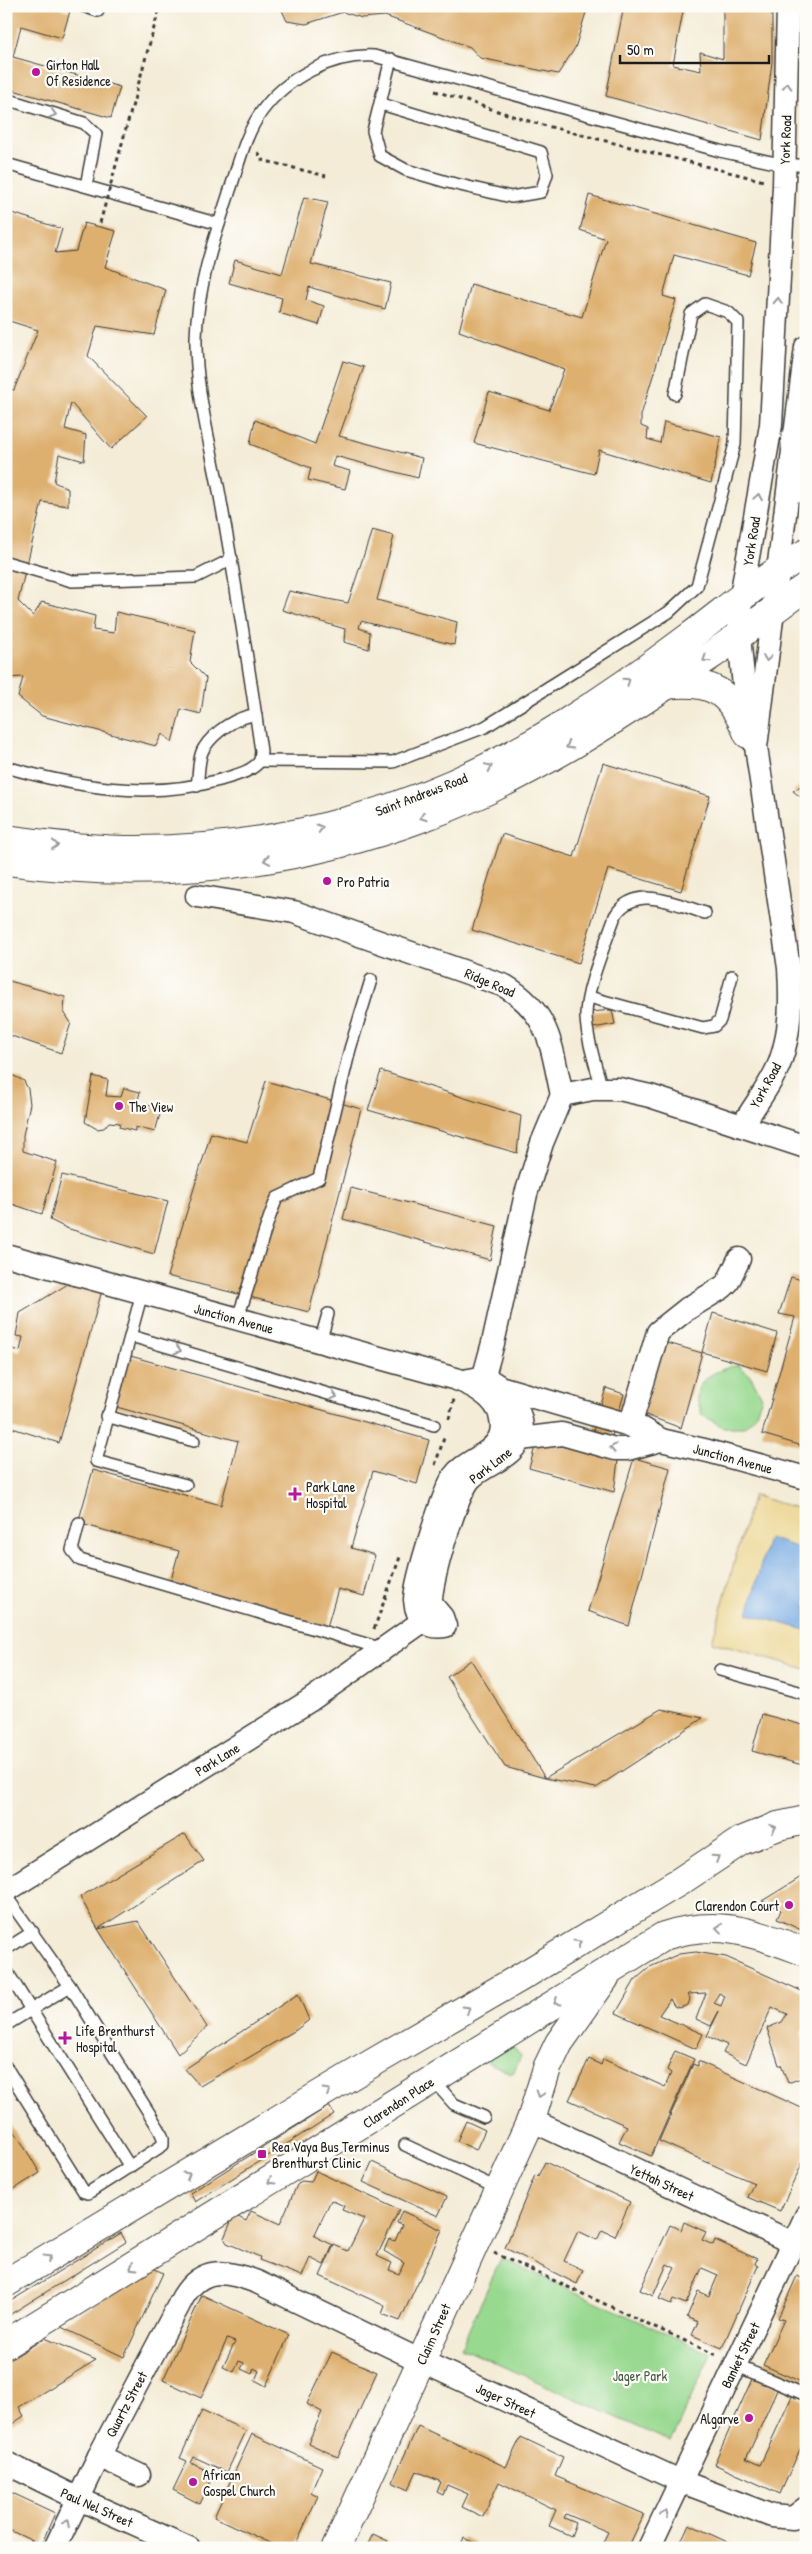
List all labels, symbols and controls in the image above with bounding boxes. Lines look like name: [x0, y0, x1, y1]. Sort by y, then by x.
scale bar: [620, 32, 768, 64]
text: 50 m: [627, 39, 654, 60]
place label: Girton Hall Of Residence: [46, 55, 111, 90]
marker: Girton Hall Of Residence: [30, 66, 42, 78]
one-way arrow: [782, 82, 793, 90]
one-way arrow: [48, 108, 56, 118]
street label: York Road: [775, 115, 795, 165]
one-way arrow: [773, 297, 784, 305]
one-way arrow: [752, 493, 762, 502]
street label: York Road: [738, 515, 764, 567]
one-way arrow: [702, 653, 712, 662]
one-way arrow: [762, 654, 773, 662]
one-way arrow: [621, 678, 630, 687]
one-way arrow: [565, 739, 574, 749]
one-way arrow: [484, 762, 493, 773]
street label: Saint Andrews Road: [372, 768, 470, 820]
one-way arrow: [419, 811, 428, 821]
one-way arrow: [316, 824, 324, 834]
one-way arrow: [51, 839, 59, 850]
one-way arrow: [262, 855, 271, 865]
place label: Pro Patria: [337, 872, 390, 891]
marker: Pro Patria: [321, 875, 333, 887]
street label: Ridge Road: [462, 963, 519, 1002]
street label: York Road: [745, 1058, 785, 1111]
place label: The View: [129, 1097, 174, 1116]
marker: The View: [113, 1100, 125, 1112]
street label: Junction Avenue: [192, 1298, 276, 1338]
one-way arrow: [173, 1344, 181, 1354]
one-way arrow: [329, 1390, 337, 1400]
street label: Junction Avenue: [691, 1438, 775, 1478]
street label: Park Lane: [465, 1442, 516, 1488]
one-way arrow: [609, 1443, 618, 1453]
place label: Park Lane Hospital: [306, 1477, 356, 1513]
marker: Park Lane Hospital: [288, 1487, 302, 1501]
street label: Park Lane: [191, 1738, 243, 1780]
one-way arrow: [768, 1824, 776, 1834]
one-way arrow: [710, 1855, 720, 1864]
place label: Clarendon Court: [695, 1896, 779, 1915]
marker: Clarendon Court: [783, 1899, 795, 1911]
one-way arrow: [715, 1923, 723, 1934]
one-way arrow: [572, 1940, 581, 1950]
one-way arrow: [553, 1995, 562, 2005]
one-way arrow: [462, 2006, 471, 2016]
place label: Life Brenthurst Hospital: [76, 2021, 155, 2057]
marker: Life Brenthurst Hospital: [58, 2031, 72, 2045]
street label: Clarendon Place: [359, 2072, 438, 2132]
one-way arrow: [321, 2087, 330, 2097]
one-way arrow: [535, 2089, 545, 2098]
place label: Rea Vaya Bus Terminus Brenthurst Clinic: [272, 2137, 389, 2172]
marker: Rea Vaya Bus Terminus Brenthurst Clinic: [256, 2148, 268, 2160]
street label: Yettah Street: [627, 2159, 697, 2205]
one-way arrow: [182, 2171, 191, 2181]
one-way arrow: [267, 2175, 276, 2185]
one-way arrow: [43, 2255, 52, 2265]
one-way arrow: [129, 2261, 138, 2270]
street label: Claim Street: [411, 2300, 455, 2368]
street label: Banket Street: [716, 2319, 764, 2391]
park label: Jager Park: [613, 2366, 667, 2386]
street label: Quartz Street: [101, 2367, 151, 2440]
street label: Jager Street: [473, 2378, 539, 2423]
place label: Algarve: [700, 2409, 739, 2429]
marker: Algarve: [743, 2412, 755, 2424]
place label: African Gospel Church: [203, 2465, 275, 2501]
marker: African Gospel Church: [187, 2476, 199, 2488]
street label: Paul Nel Street: [58, 2483, 136, 2531]
one-way arrow: [658, 2510, 669, 2519]
one-way arrow: [61, 2519, 71, 2528]

